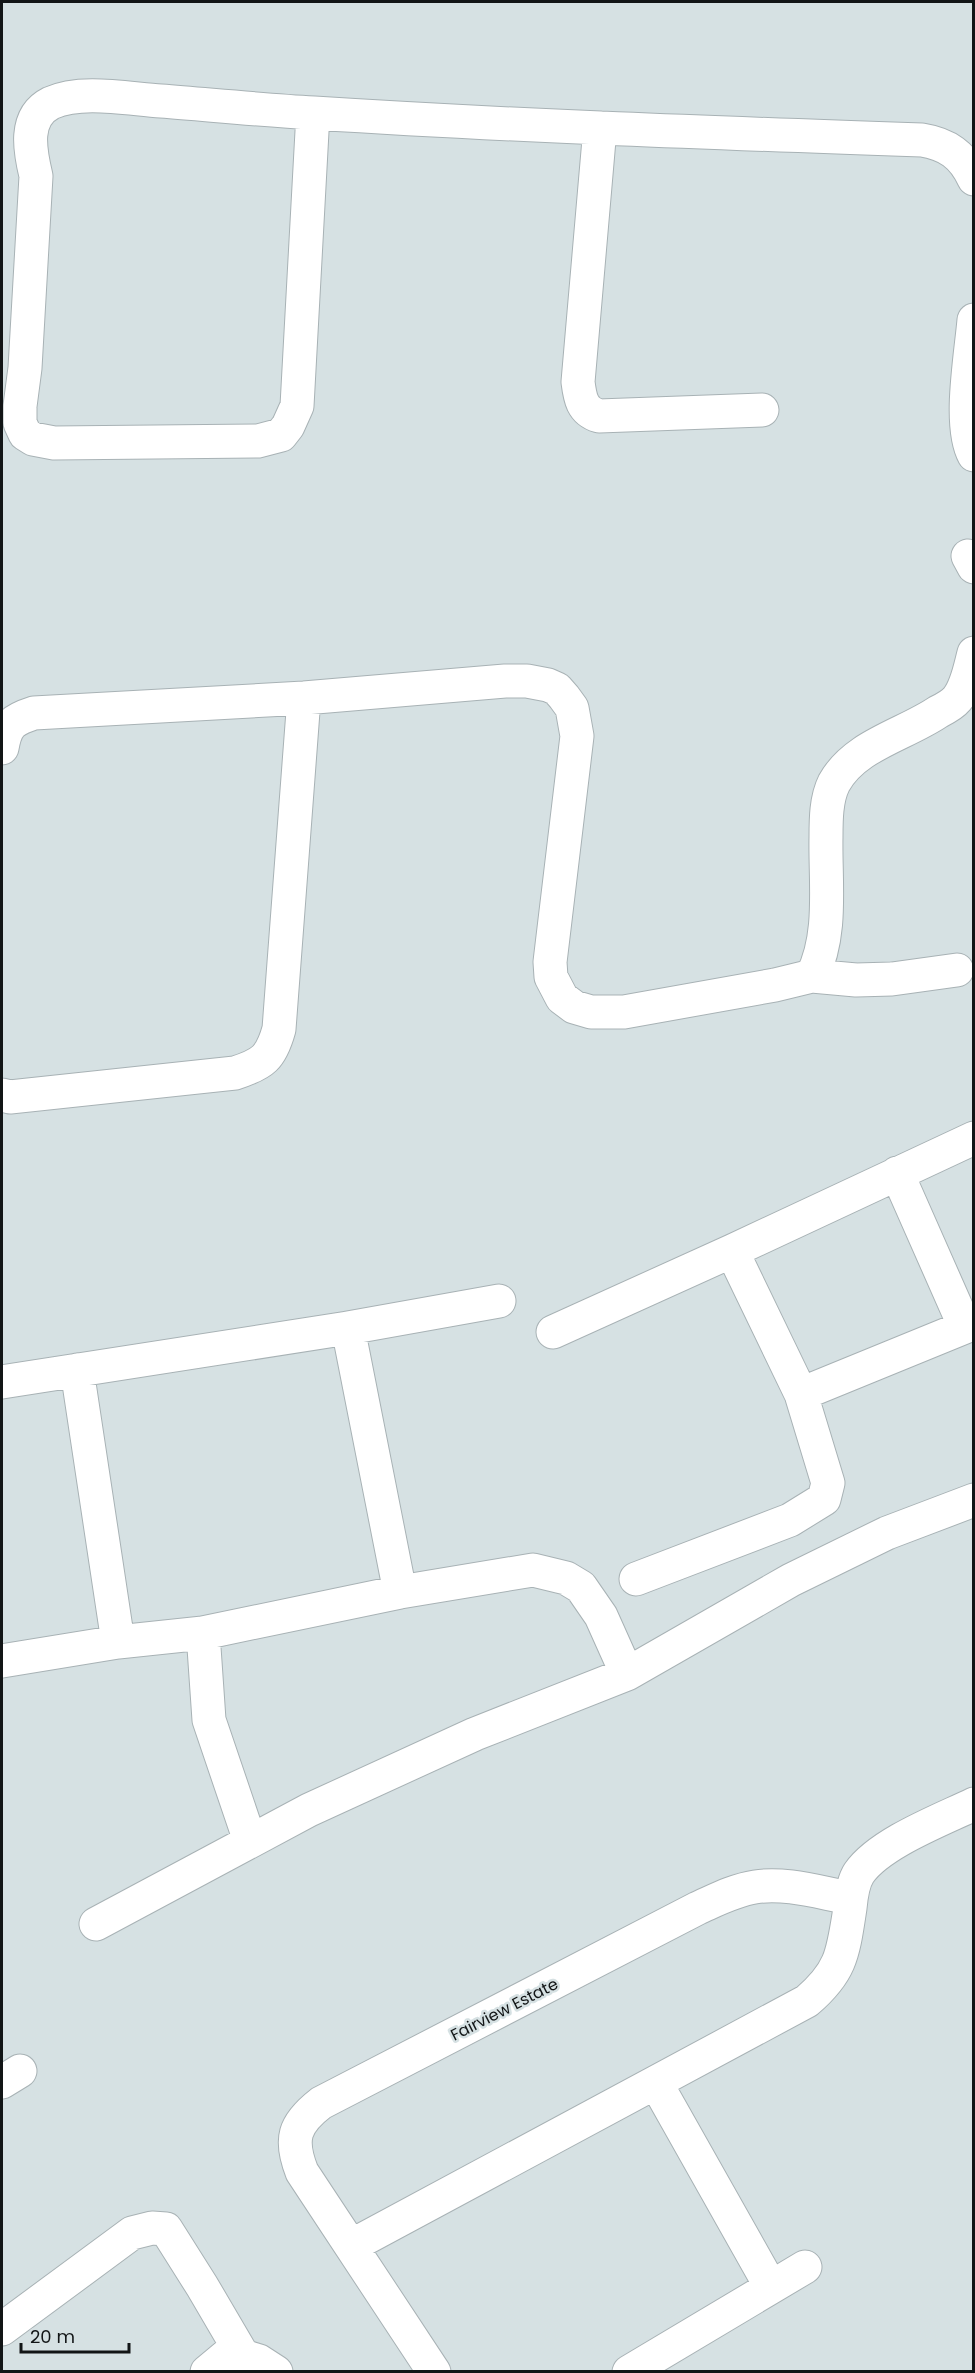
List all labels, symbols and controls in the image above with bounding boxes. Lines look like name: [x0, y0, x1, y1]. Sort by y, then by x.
street label: Fairview Estate: [446, 1972, 562, 2046]
scale bar: [21, 2316, 129, 2354]
text: 20 m: [30, 2324, 75, 2349]

